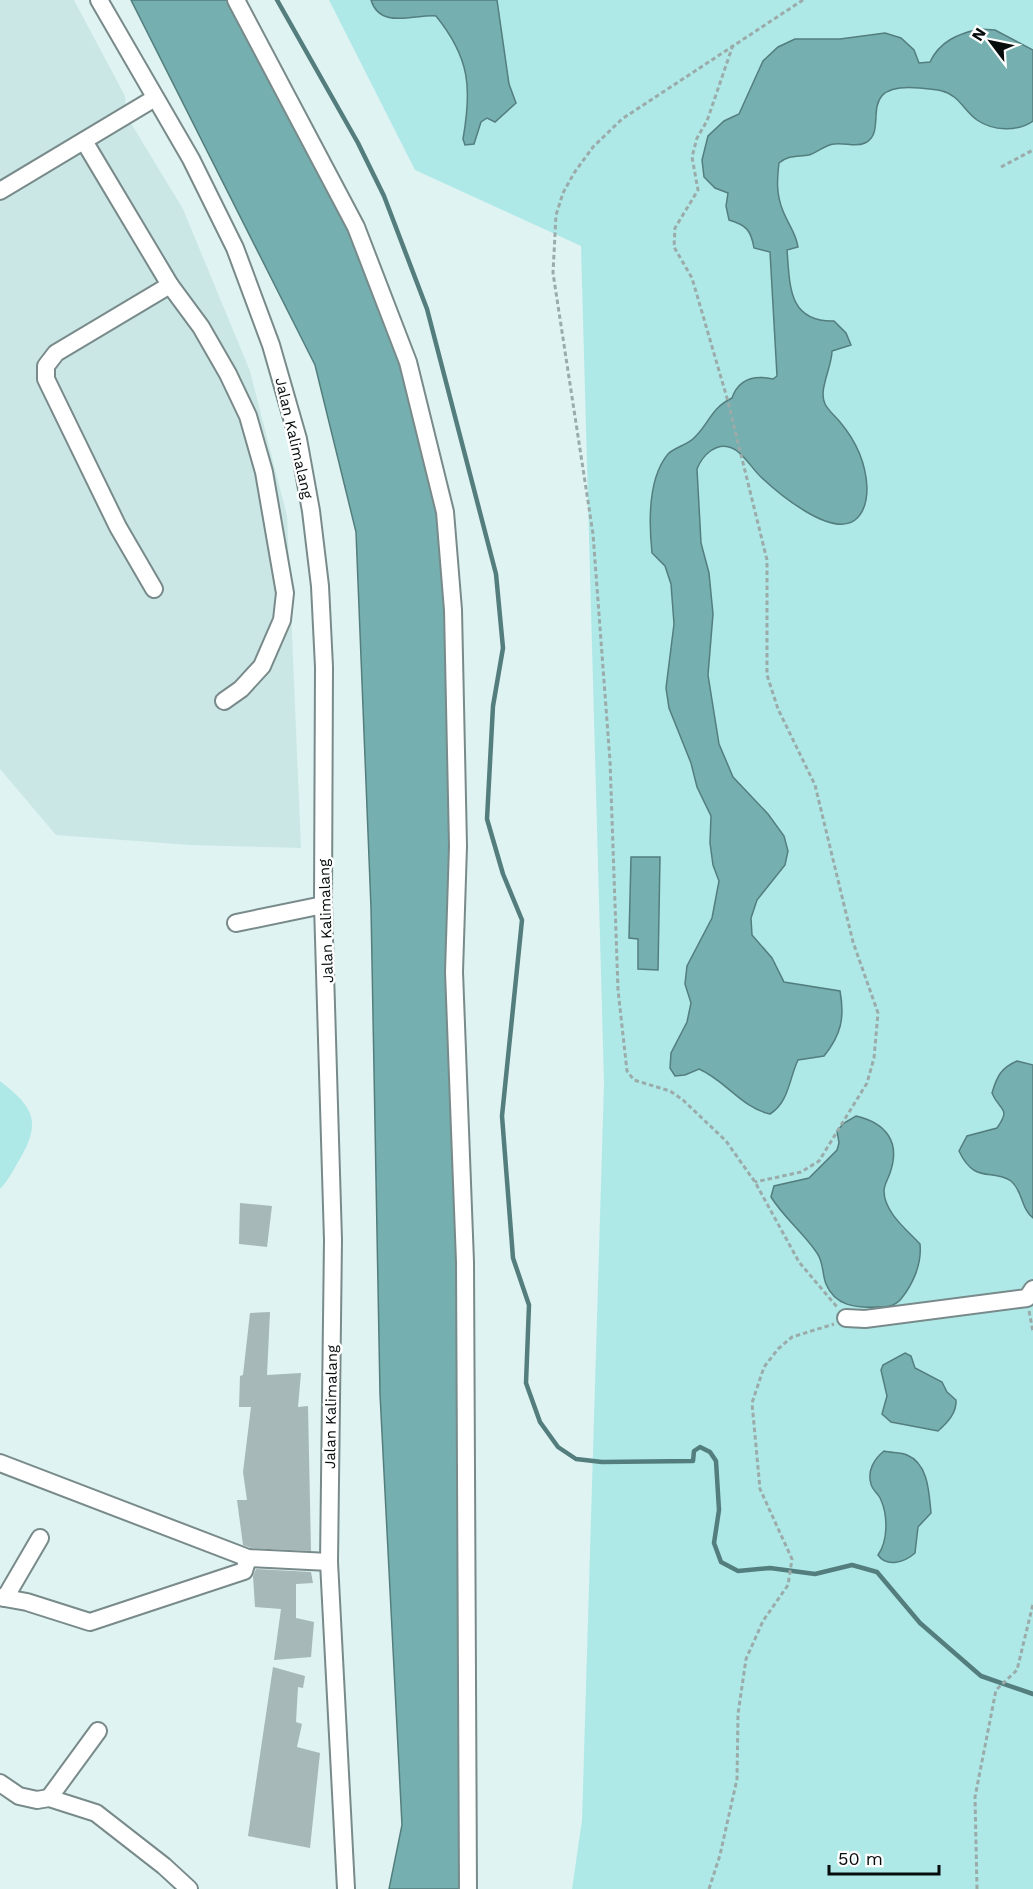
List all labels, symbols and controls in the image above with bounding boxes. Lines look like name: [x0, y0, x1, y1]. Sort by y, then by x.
north arrow: [961, 12, 1021, 72]
text: N: [968, 24, 990, 44]
street label: Jalan Kalimalang: [271, 376, 317, 500]
street label: Jalan Kalimalang: [315, 859, 337, 983]
street label: Jalan Kalimalang: [321, 1345, 341, 1469]
scale bar: [829, 1838, 938, 1876]
text: 50 m: [838, 1848, 883, 1869]

